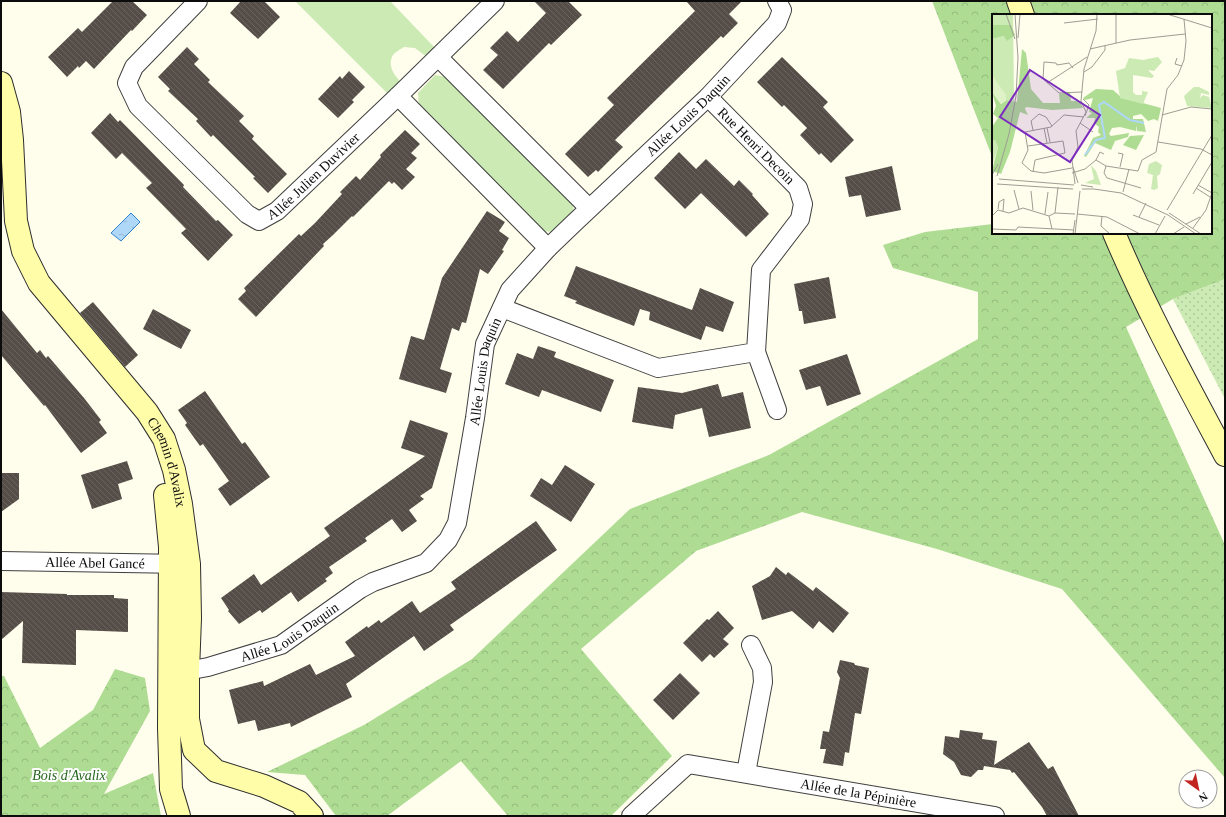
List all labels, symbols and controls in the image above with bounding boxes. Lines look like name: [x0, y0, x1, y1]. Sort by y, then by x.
inset map: [992, 14, 1212, 234]
street label: Allée Louis Daquin: [643, 71, 733, 159]
street label: Rue Henri Decoin: [715, 105, 797, 187]
street label: Allée Julien Duvivier: [265, 129, 362, 222]
street label: Allée Louis Daquin: [466, 315, 504, 427]
street label: Chemin d'Avalix: [145, 414, 189, 508]
street label: Allée Abel Gancé: [45, 554, 145, 571]
street label: Allée Louis Daquin: [239, 599, 341, 664]
park label: Bois d'Avalix: [32, 768, 106, 783]
north arrow: [1178, 769, 1218, 809]
street label: Allée de la Pépinière: [799, 776, 917, 810]
text: N: [1197, 790, 1210, 805]

